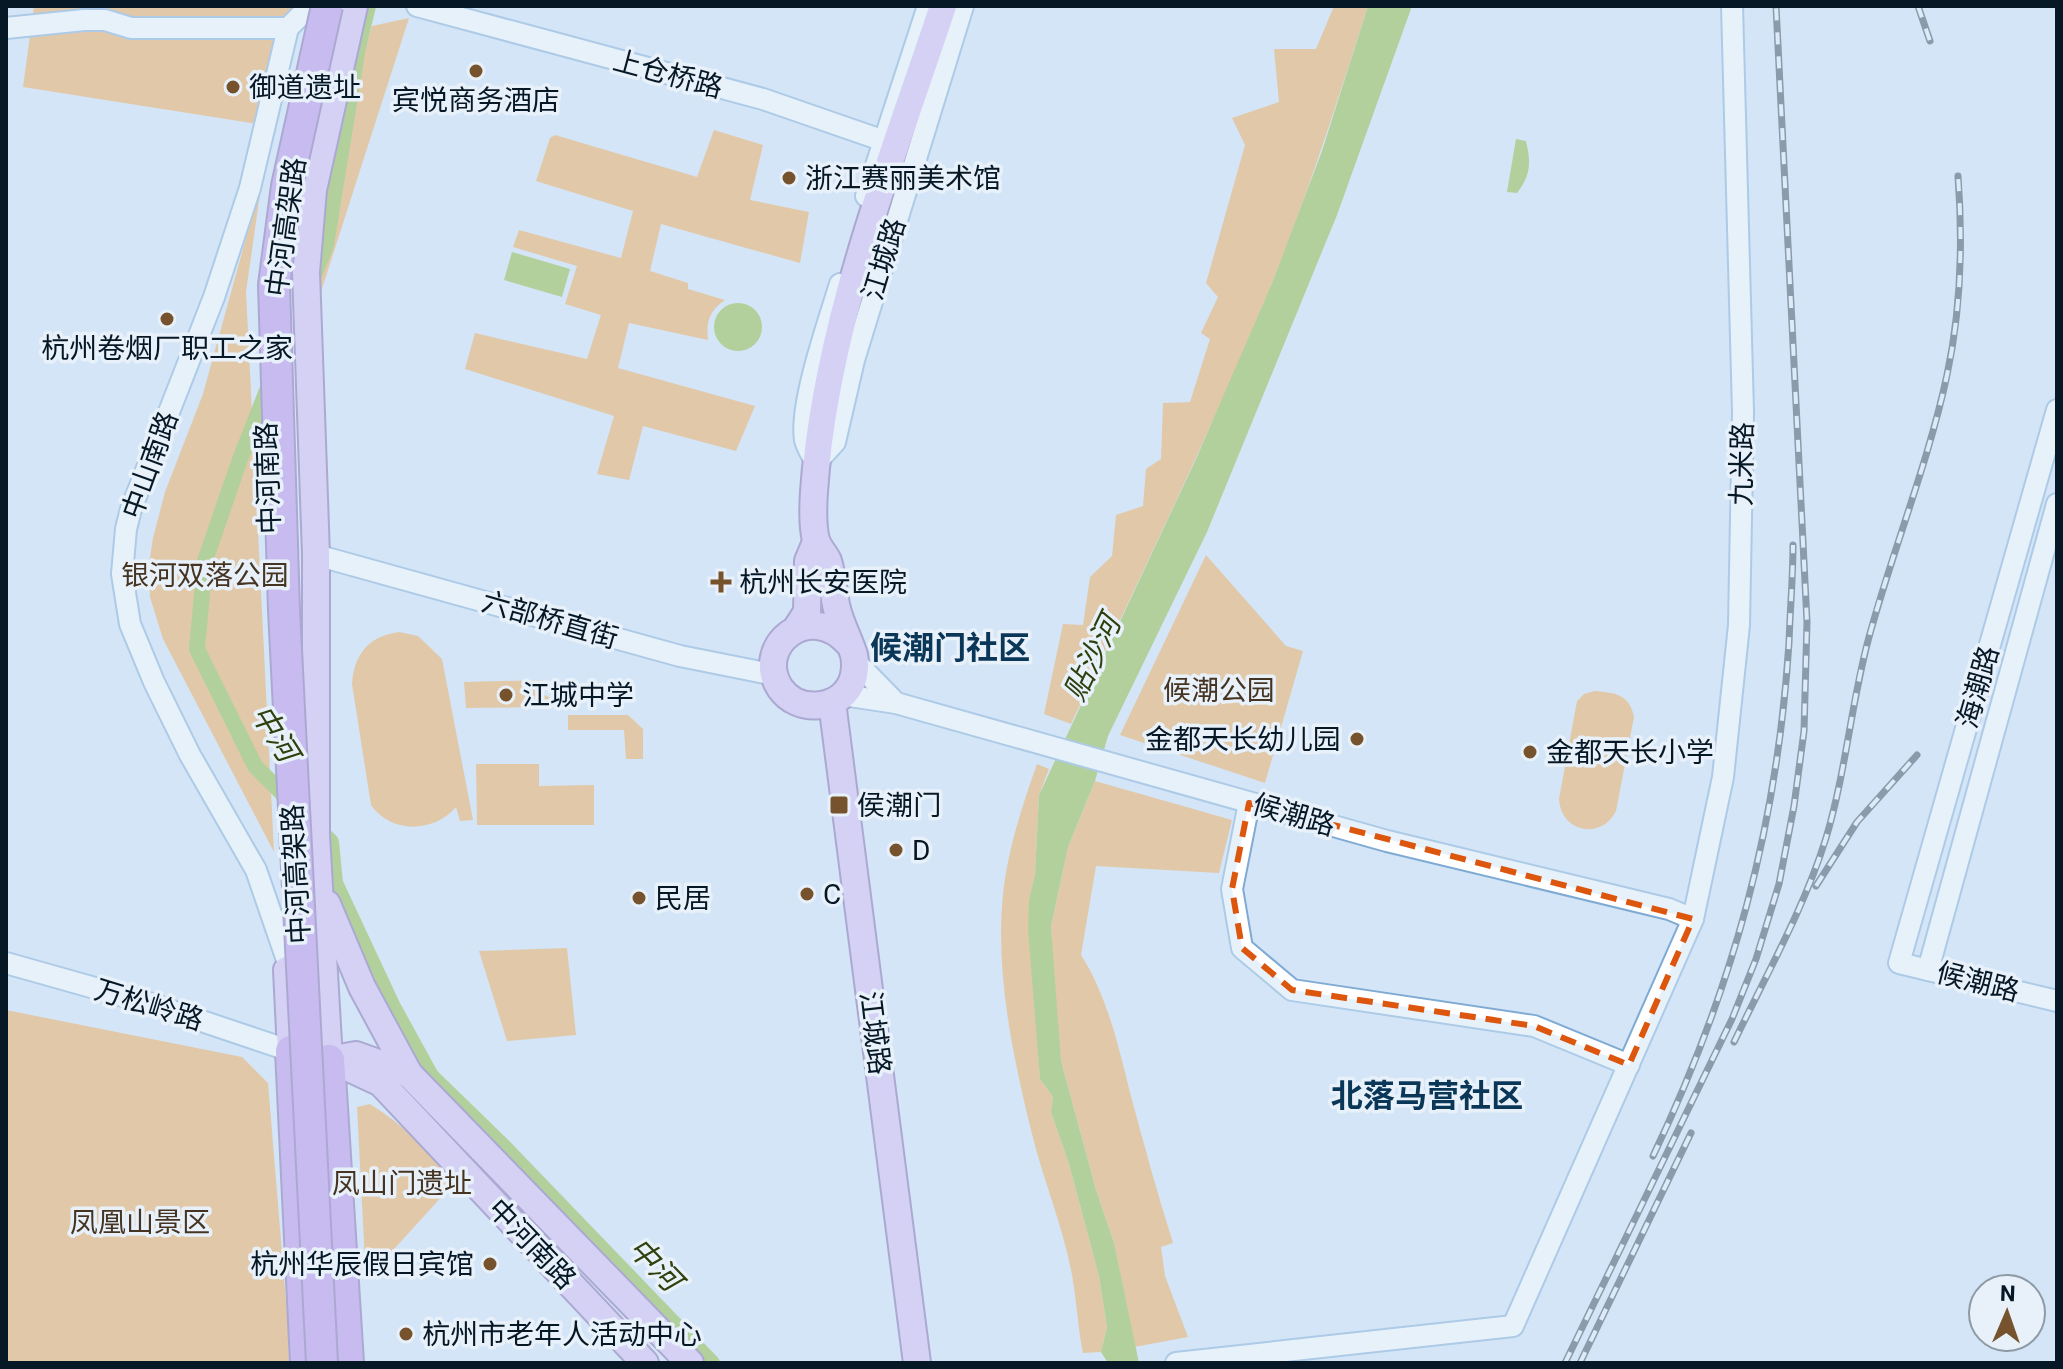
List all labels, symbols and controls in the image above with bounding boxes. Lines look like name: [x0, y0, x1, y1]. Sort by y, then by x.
street label: 上仓桥路: [610, 44, 726, 104]
marker: 宾悦商务酒店: [467, 62, 485, 80]
place label: 御道遗址: [249, 71, 361, 104]
marker: 御道遗址: [224, 78, 242, 96]
place label: 宾悦商务酒店: [392, 84, 560, 117]
street label: 中河高架路: [260, 155, 312, 299]
place label: 浙江赛丽美术馆: [805, 162, 1001, 195]
marker: 浙江赛丽美术馆: [780, 169, 798, 187]
street label: 江城路: [856, 214, 912, 304]
marker: 杭州卷烟厂职工之家: [158, 310, 176, 328]
place label: 杭州卷烟厂职工之家: [41, 332, 293, 365]
street label: 中山南路: [115, 407, 185, 523]
street label: 中河南路: [250, 421, 286, 535]
street label: 九米路: [1725, 422, 1759, 506]
park label: 银河双落公园: [121, 559, 289, 592]
place label: 杭州长安医院: [739, 566, 907, 599]
marker: 杭州长安医院: [710, 571, 732, 593]
street label: 六部桥直街: [478, 585, 622, 655]
water label: 贴沙河: [1057, 605, 1130, 706]
district label: 候潮门社区: [870, 629, 1030, 667]
street label: 海潮路: [1951, 642, 2005, 732]
park label: 候潮公园: [1163, 674, 1275, 707]
place label: 江城中学: [522, 679, 634, 712]
marker: 江城中学: [497, 686, 515, 704]
water label: 中河: [244, 698, 308, 772]
place label: 金都天长幼儿园: [1145, 723, 1341, 756]
marker: 金都天长幼儿园: [1348, 730, 1366, 748]
place label: 金都天长小学: [1546, 736, 1714, 769]
marker: 金都天长小学: [1521, 743, 1539, 761]
street label: 候潮路: [1249, 788, 1339, 842]
place label: 侯潮门: [857, 789, 941, 822]
marker: 侯潮门: [828, 794, 850, 816]
street label: 中河高架路: [276, 803, 316, 945]
place label: D: [912, 834, 930, 867]
marker: D: [887, 841, 905, 859]
place label: C: [823, 878, 841, 911]
place label: 民居: [655, 882, 711, 915]
marker: C: [798, 885, 816, 903]
marker: 民居: [630, 889, 648, 907]
street label: 候潮路: [1933, 956, 2023, 1008]
street label: 万松岭路: [91, 973, 207, 1037]
street label: 江城路: [854, 989, 896, 1077]
district label: 北落马营社区: [1331, 1077, 1523, 1115]
park label: 凤山门遗址: [332, 1167, 472, 1200]
street label: 中河南路: [481, 1192, 583, 1296]
park label: 凤凰山景区: [70, 1206, 210, 1239]
water label: 中河: [622, 1230, 692, 1301]
place label: 杭州华辰假日宾馆: [250, 1248, 474, 1281]
marker: 杭州华辰假日宾馆: [481, 1255, 499, 1273]
north arrow: [1967, 1273, 2047, 1353]
text: N: [1999, 1281, 2016, 1306]
place label: 杭州市老年人活动中心: [422, 1318, 702, 1351]
marker: 杭州市老年人活动中心: [397, 1325, 415, 1343]

